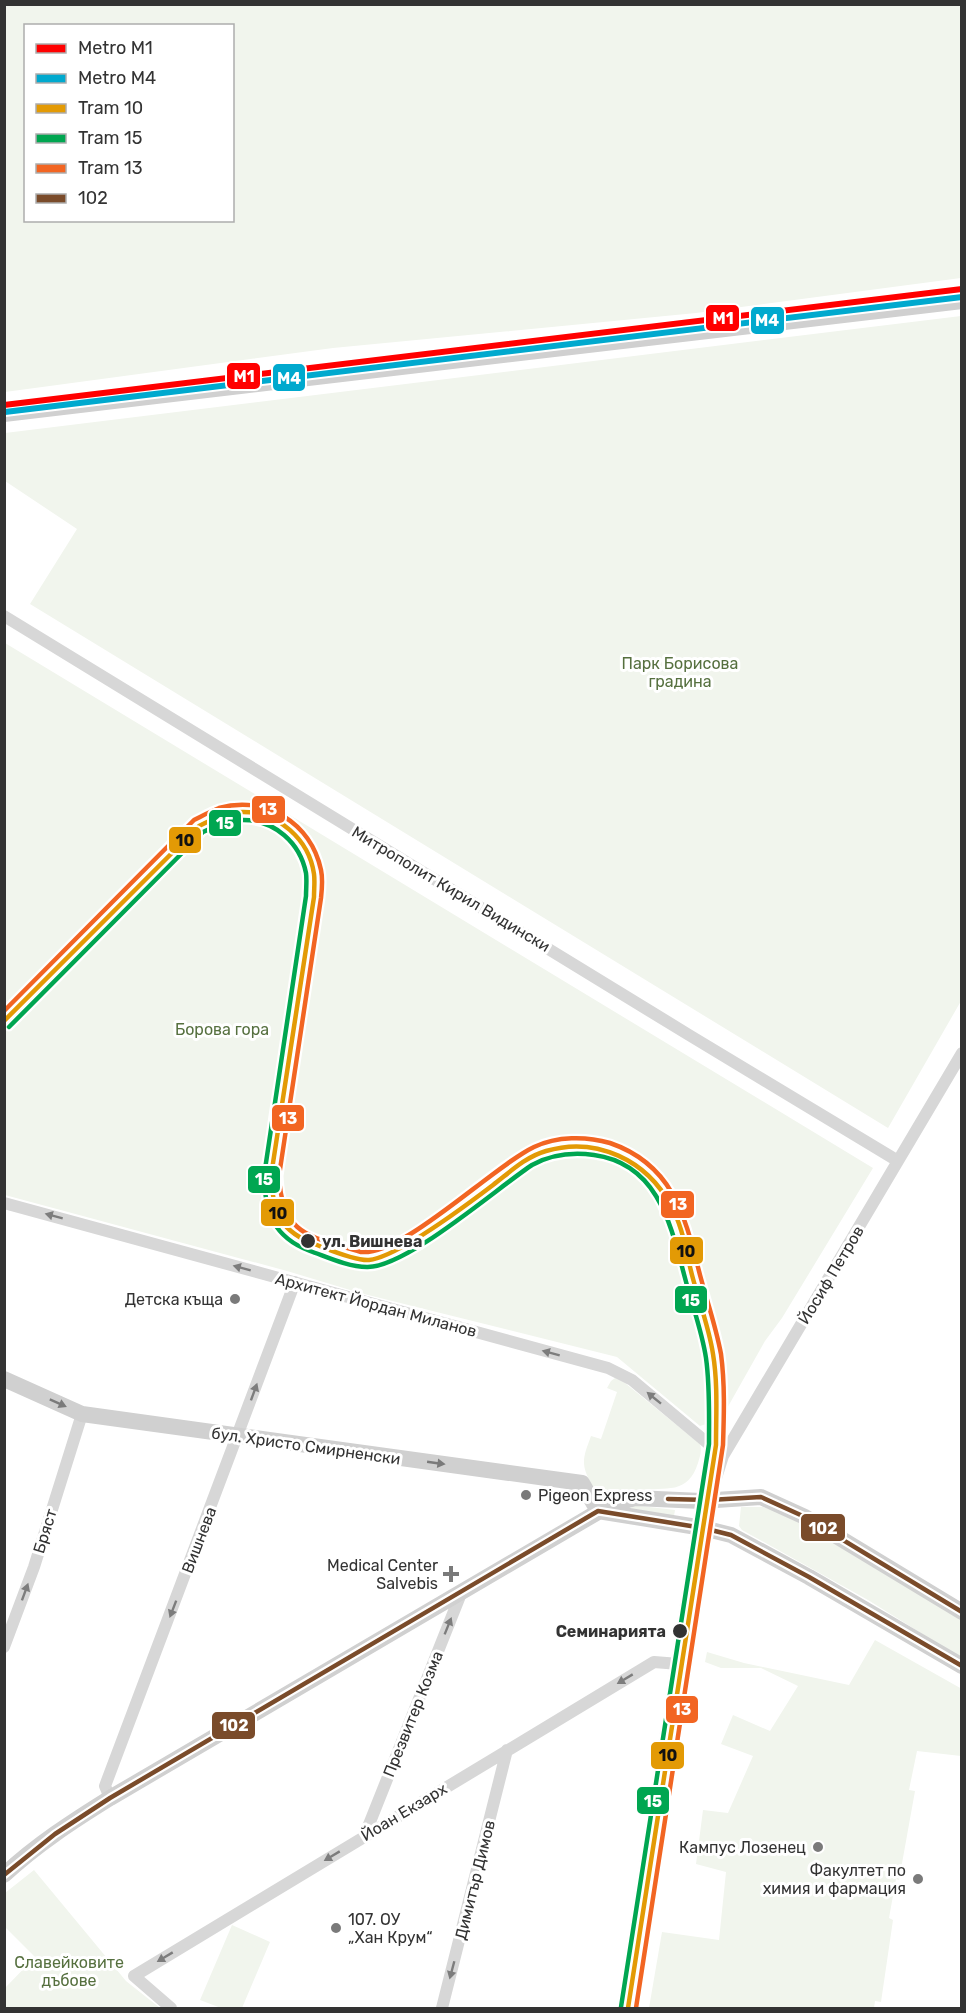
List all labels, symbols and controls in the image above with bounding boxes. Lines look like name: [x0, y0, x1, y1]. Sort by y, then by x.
legend: [24, 24, 234, 222]
text: Metro M1: [78, 37, 153, 59]
text: Metro M4: [78, 67, 156, 89]
text: Tram 10: [78, 97, 143, 119]
text: Tram 15: [78, 127, 142, 149]
text: Tram 13: [78, 157, 143, 179]
text: 102: [78, 187, 108, 209]
line badge: M1: [705, 304, 740, 332]
line badge: M4: [750, 306, 785, 335]
text: M1: [712, 309, 734, 328]
text: M4: [755, 311, 779, 330]
line badge: M1: [226, 362, 261, 390]
line badge: M4: [272, 363, 306, 392]
text: M1: [233, 367, 255, 386]
text: M4: [277, 369, 301, 388]
park label: Парк Борисова градина: [622, 654, 738, 691]
line badge: 13: [251, 795, 286, 824]
text: 13: [259, 800, 277, 819]
line badge: 15: [208, 809, 242, 837]
text: 15: [216, 814, 234, 833]
street label: Митрополит Кирил Видински: [348, 822, 554, 956]
line badge: 10: [168, 826, 202, 854]
text: 10: [176, 831, 195, 850]
park label: Борова гора: [175, 1020, 269, 1039]
line badge: 13: [271, 1104, 305, 1132]
text: 13: [279, 1109, 297, 1128]
line badge: 15: [247, 1165, 281, 1194]
text: 15: [255, 1170, 273, 1189]
line badge: 13: [660, 1190, 695, 1219]
text: 13: [669, 1195, 687, 1214]
line badge: 10: [260, 1198, 295, 1227]
text: 10: [269, 1204, 288, 1223]
one-way arrow: [45, 1211, 63, 1220]
street label: Йосиф Петров: [794, 1222, 868, 1328]
marker: ул. Вишнева: [299, 1232, 317, 1250]
place label: ул. Вишнева: [322, 1232, 422, 1251]
line badge: 10: [669, 1236, 704, 1265]
text: 10: [677, 1242, 696, 1261]
one-way arrow: [233, 1262, 251, 1272]
street label: Архитект Йордан Миланов: [273, 1269, 479, 1341]
line badge: 15: [674, 1285, 708, 1314]
place label: Детска къща: [125, 1290, 223, 1309]
text: 15: [682, 1291, 700, 1310]
marker: Детска къща: [228, 1292, 242, 1306]
one-way arrow: [542, 1347, 561, 1357]
one-way arrow: [250, 1383, 260, 1401]
one-way arrow: [646, 1392, 662, 1405]
one-way arrow: [49, 1398, 67, 1408]
street label: бул. Христо Смирненски: [210, 1423, 402, 1469]
one-way arrow: [427, 1459, 446, 1468]
place label: Pigeon Express: [538, 1486, 653, 1505]
marker: Pigeon Express: [519, 1488, 533, 1502]
street label: Вишнева: [178, 1504, 220, 1576]
street label: Бряст: [29, 1506, 61, 1556]
line badge: 102: [800, 1513, 846, 1542]
text: 102: [808, 1519, 838, 1538]
place label: Medical Center Salvebis: [327, 1556, 438, 1593]
marker: Medical Center Salvebis: [442, 1565, 460, 1583]
one-way arrow: [20, 1583, 30, 1601]
one-way arrow: [167, 1601, 177, 1619]
one-way arrow: [443, 1617, 453, 1635]
place label: Семинарията: [556, 1622, 666, 1641]
marker: Семинарията: [671, 1622, 689, 1640]
street label: Презвитер Козма: [379, 1648, 447, 1780]
one-way arrow: [617, 1674, 633, 1685]
line badge: 13: [665, 1695, 699, 1724]
text: 13: [673, 1700, 691, 1719]
line badge: 102: [211, 1711, 256, 1740]
text: 102: [219, 1716, 249, 1735]
line badge: 10: [650, 1741, 685, 1770]
text: 10: [659, 1746, 678, 1765]
street label: Йоан Екзарх: [358, 1779, 451, 1845]
line badge: 15: [636, 1786, 670, 1815]
text: 15: [644, 1792, 662, 1811]
street label: Димитър Димов: [451, 1818, 499, 1942]
place label: Кампус Лозенец: [679, 1838, 806, 1857]
marker: Кампус Лозенец: [811, 1840, 825, 1854]
one-way arrow: [323, 1851, 340, 1861]
place label: Факултет по химия и фармация: [763, 1861, 906, 1898]
marker: Факултет по химия и фармация: [911, 1872, 925, 1886]
place label: 107. ОУ „Хан Крум“: [348, 1910, 433, 1947]
marker: 107. ОУ „Хан Крум“: [329, 1921, 343, 1935]
one-way arrow: [157, 1951, 173, 1962]
park label: Славейковите дъбове: [14, 1953, 124, 1990]
one-way arrow: [446, 1961, 456, 1979]

